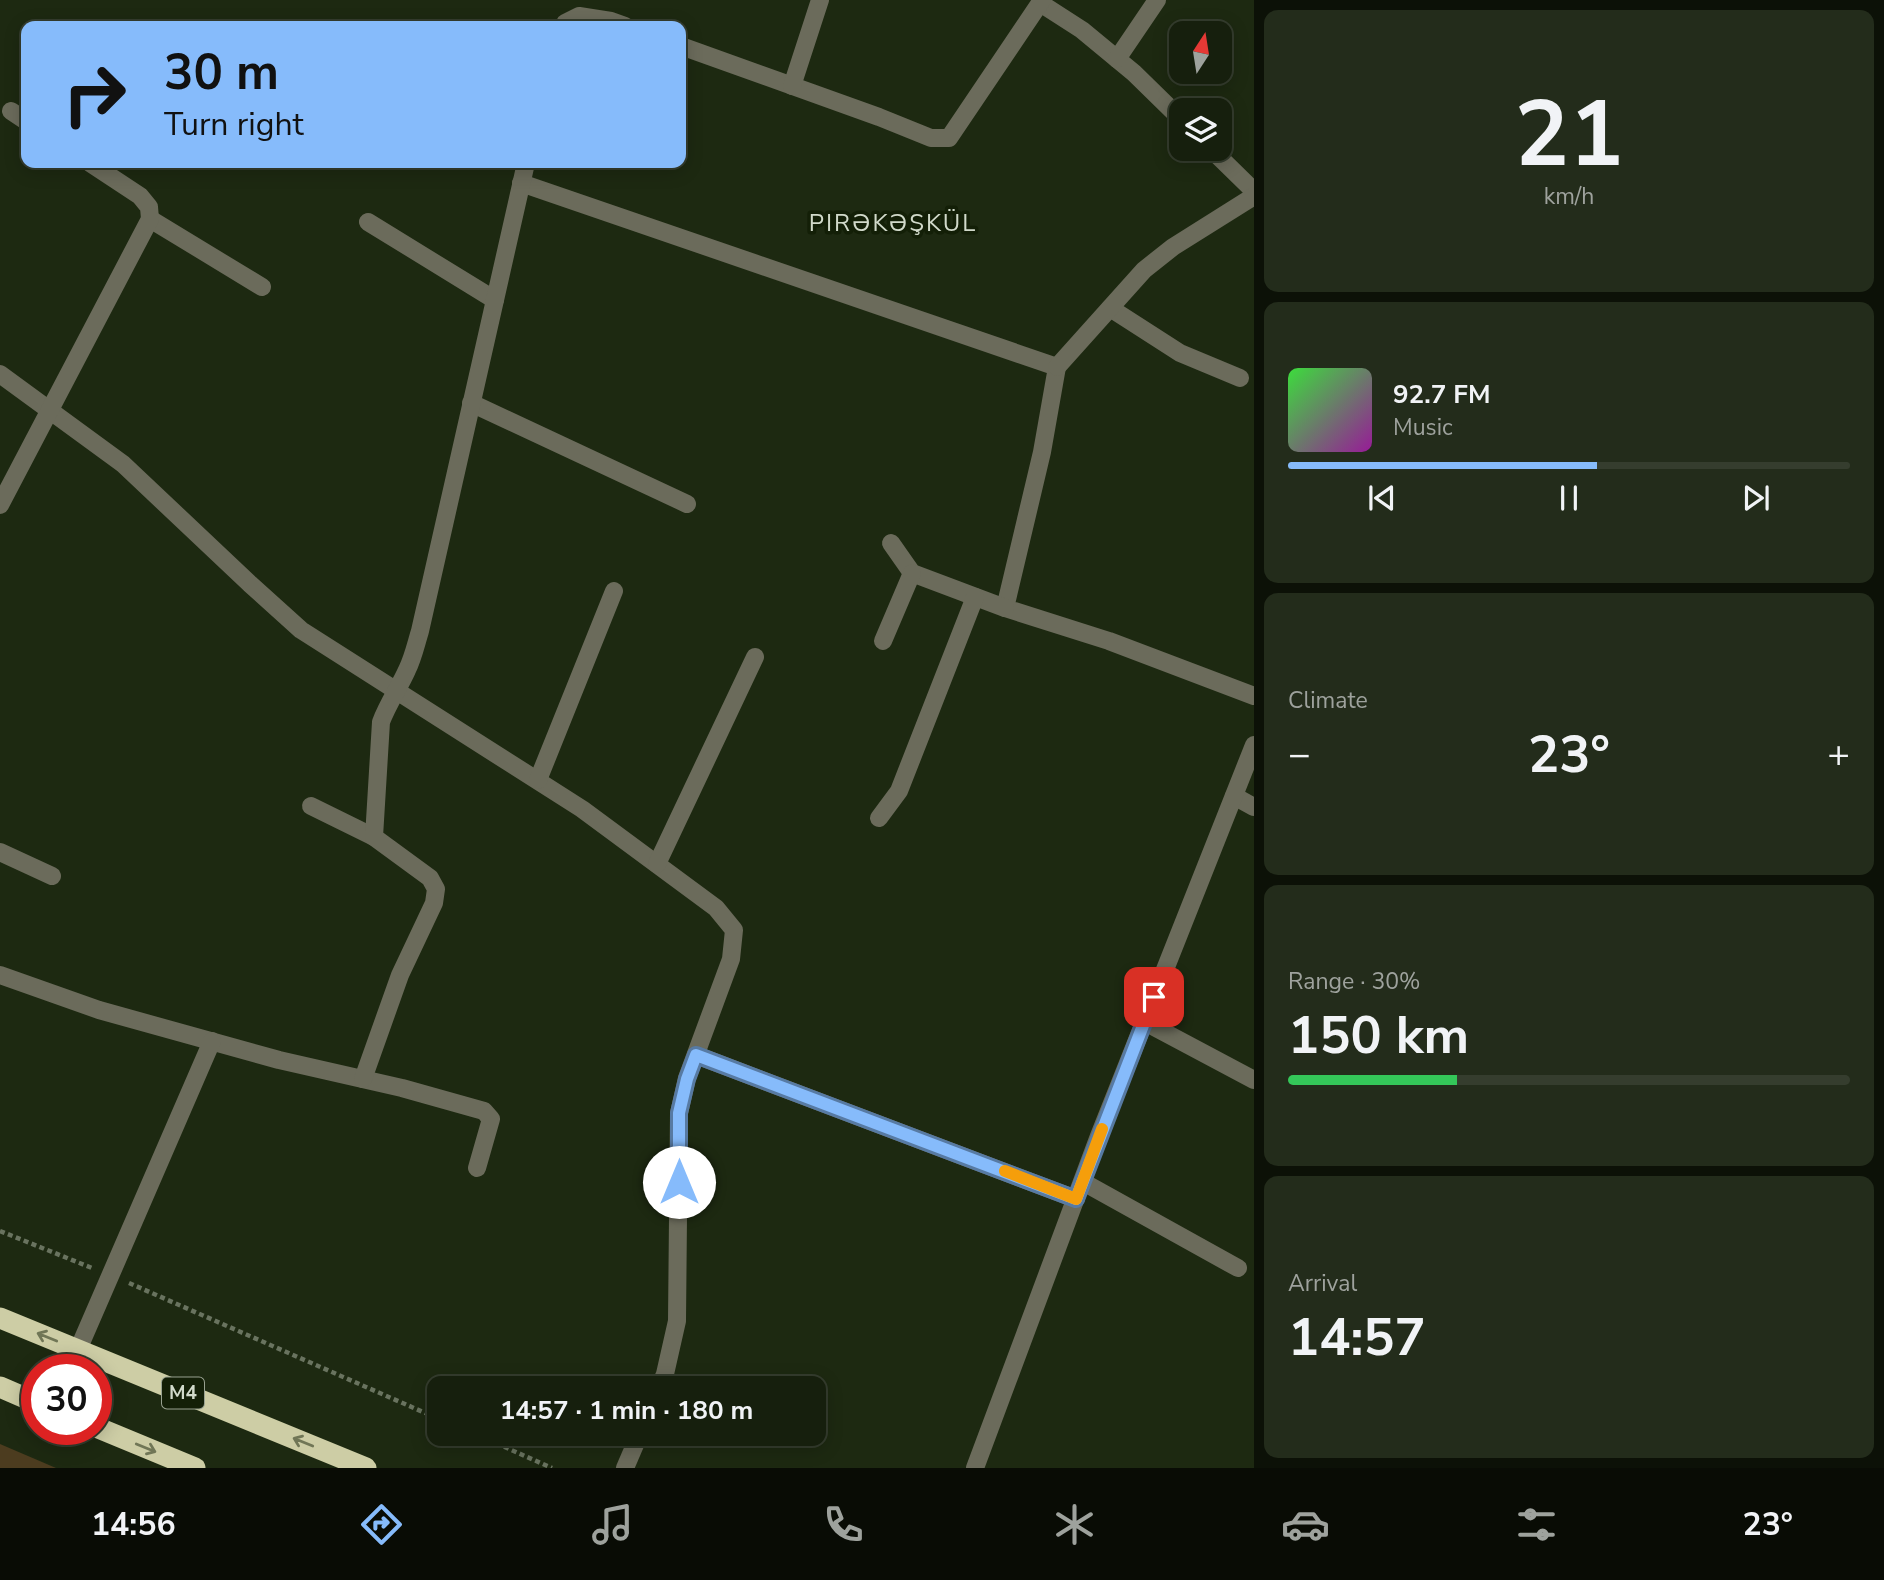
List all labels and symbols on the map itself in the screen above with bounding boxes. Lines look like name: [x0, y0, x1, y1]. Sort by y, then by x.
north arrow: [1169, 21, 1232, 84]
district label: PIRƏKƏŞKÜL: [809, 207, 977, 239]
pin: [1124, 967, 1184, 1027]
position arrow: [642, 1145, 716, 1219]
one-way arrow: [37, 1330, 58, 1343]
speed limit sign: 30: [21, 1354, 112, 1445]
road number: M4: [162, 1378, 204, 1408]
one-way arrow: [293, 1435, 314, 1448]
one-way arrow: [134, 1442, 156, 1455]

